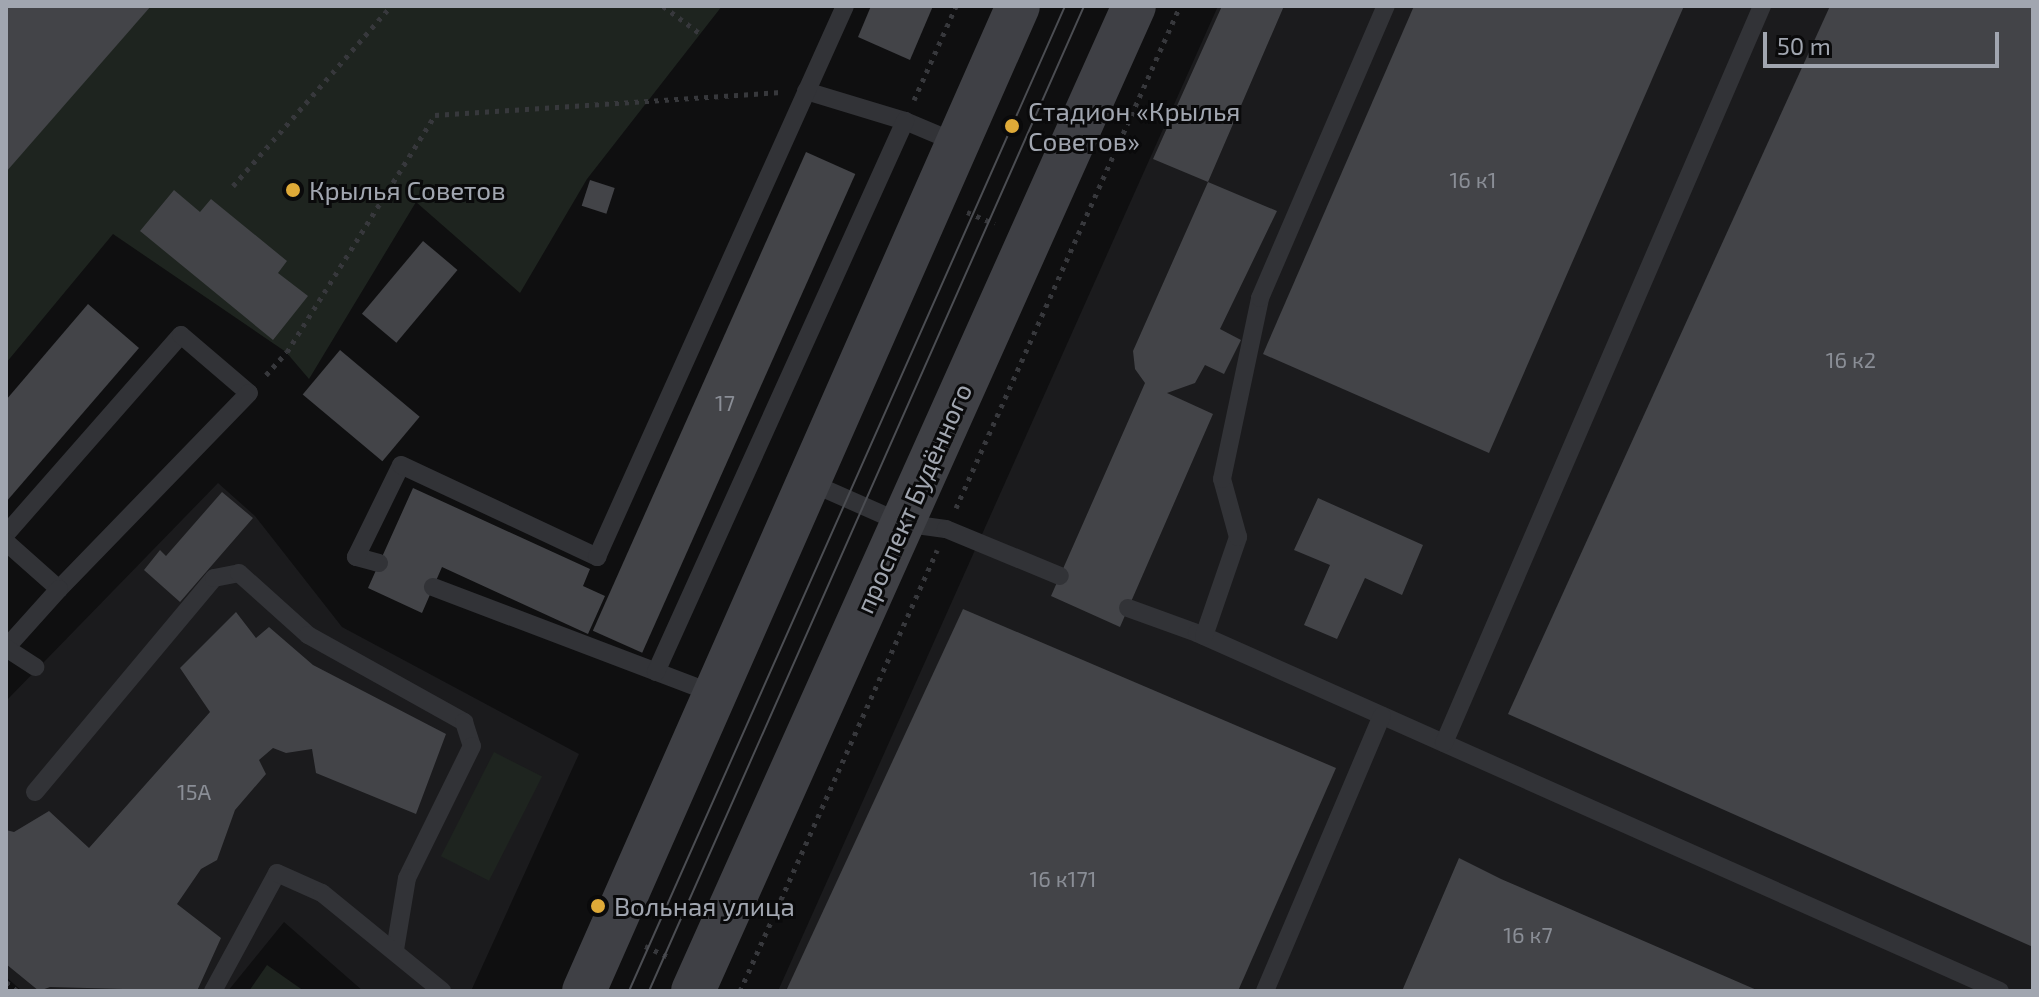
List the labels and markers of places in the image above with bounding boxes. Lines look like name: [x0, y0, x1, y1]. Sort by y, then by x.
place label: Стадион «Крылья Советов»: [1028, 95, 1240, 156]
marker: Стадион «Крылья Советов»: [1003, 117, 1021, 135]
place label: Крылья Советов: [309, 174, 506, 206]
marker: Крылья Советов: [284, 181, 302, 199]
place label: Вольная улица: [614, 890, 795, 922]
marker: Вольная улица: [589, 897, 607, 915]

